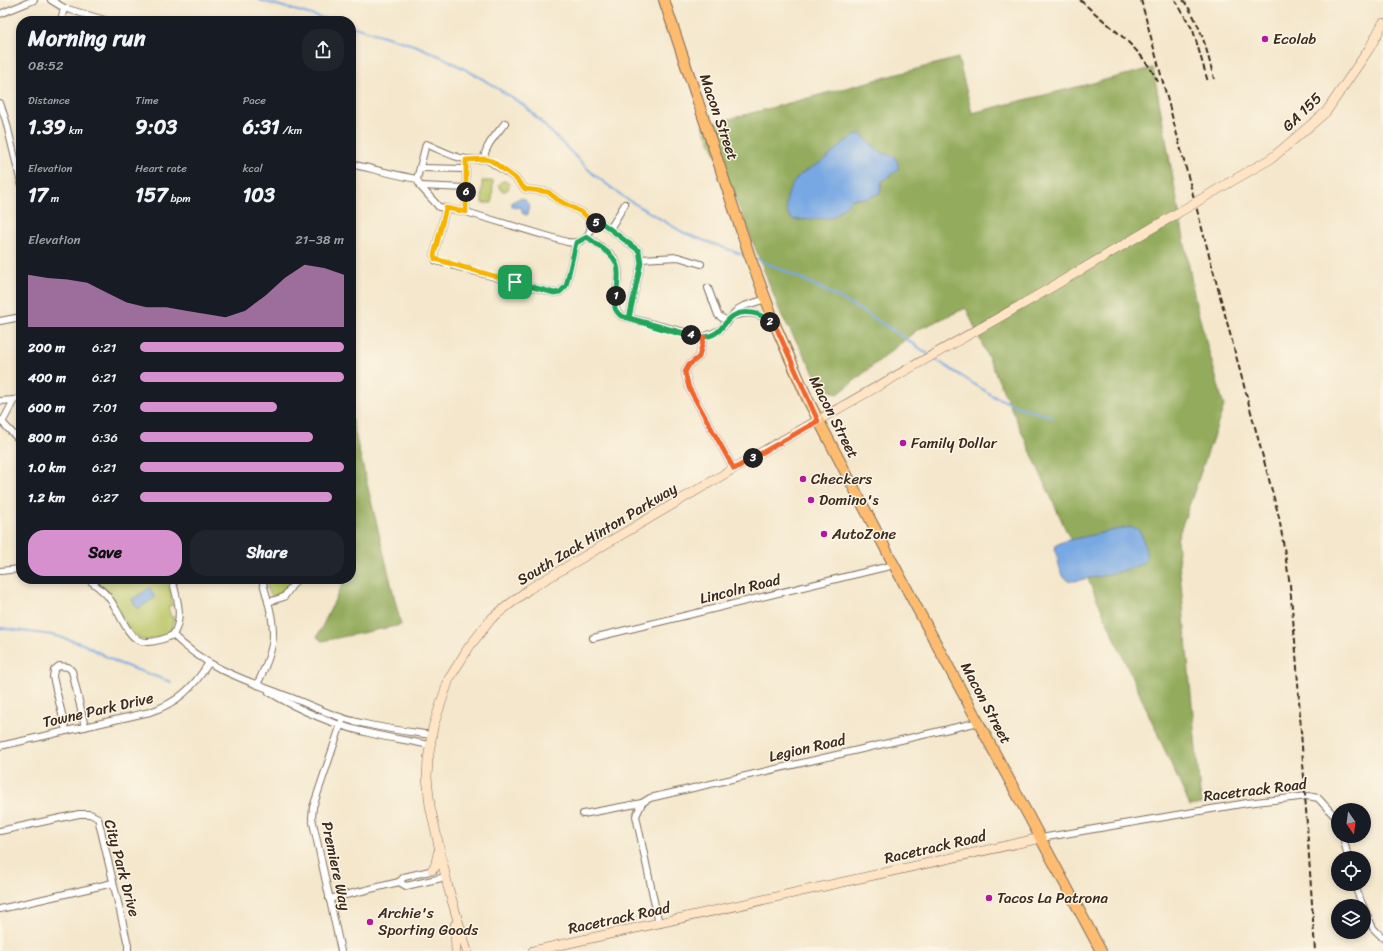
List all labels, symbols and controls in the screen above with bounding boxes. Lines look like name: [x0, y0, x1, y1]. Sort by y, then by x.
text: Morning run: [28, 19, 146, 58]
place label: Ecolab: [1273, 26, 1316, 52]
button: share: [302, 29, 344, 71]
marker: Ecolab: [1260, 34, 1270, 44]
text: 08:52: [28, 54, 63, 77]
street label: Macon Street: [692, 70, 746, 164]
street label: GA 155: [1276, 86, 1328, 138]
text: Distance: [28, 91, 70, 110]
text: Time: [135, 91, 159, 110]
text: Pace: [243, 91, 266, 110]
text: 1.39: [28, 110, 66, 145]
text: 9:03: [135, 110, 177, 145]
text: 6:31: [243, 110, 280, 145]
text: km: [66, 121, 83, 140]
text: /km: [280, 121, 302, 140]
text: Elevation: [28, 159, 73, 178]
text: Heart rate: [135, 159, 187, 178]
text: kcal: [243, 159, 263, 178]
text: 17: [28, 178, 48, 213]
text: 157: [135, 178, 168, 213]
text: 103: [243, 178, 275, 213]
pin: 6: [456, 182, 476, 202]
text: 6: [463, 182, 469, 201]
text: m: [48, 189, 59, 208]
text: bpm: [168, 189, 191, 208]
pin: 5: [586, 213, 606, 233]
text: 5: [593, 213, 599, 232]
text: Elevation: [28, 228, 81, 251]
text: 21–38 m: [295, 228, 344, 251]
pin: [498, 265, 532, 299]
icon: arrive: [504, 271, 526, 293]
pin: 1: [606, 286, 626, 306]
text: 1: [614, 286, 618, 305]
pin: 2: [760, 312, 780, 332]
text: 2: [767, 312, 773, 331]
pin: 4: [681, 325, 701, 345]
text: 4: [688, 325, 694, 344]
text: 200 m: [28, 336, 65, 359]
text: 6:21: [92, 336, 116, 359]
text: 400 m: [28, 366, 66, 389]
text: 6:21: [92, 366, 116, 389]
street label: Macon Street: [802, 371, 866, 463]
text: 600 m: [28, 396, 65, 419]
text: 7:01: [92, 396, 117, 419]
text: 800 m: [28, 426, 66, 449]
text: 6:36: [92, 426, 118, 449]
place label: Family Dollar: [911, 430, 998, 456]
marker: Family Dollar: [898, 438, 908, 448]
pin: 3: [743, 448, 763, 468]
text: 3: [750, 448, 756, 467]
text: 1.0 km: [28, 456, 66, 479]
text: 6:21: [92, 456, 116, 479]
place label: Checkers: [811, 466, 872, 492]
marker: Checkers: [798, 474, 808, 484]
street label: South Zack Hinton Parkway: [512, 476, 682, 592]
text: 1.2 km: [28, 486, 65, 509]
text: 6:27: [92, 486, 118, 509]
place label: Domino's: [819, 487, 879, 513]
marker: Domino's: [806, 495, 816, 505]
place label: AutoZone: [831, 521, 896, 547]
marker: AutoZone: [819, 529, 829, 539]
button: Save: [28, 530, 182, 576]
button: Share: [190, 530, 344, 576]
street label: Lincoln Road: [697, 566, 784, 612]
street label: Macon Street: [953, 657, 1019, 749]
street label: Towne Park Drive: [40, 685, 156, 735]
street label: Legion Road: [766, 726, 849, 769]
street label: Racetrack Road: [1202, 771, 1309, 809]
north arrow: [1331, 803, 1371, 843]
map controls: [1331, 803, 1371, 939]
street label: City Park Drive: [96, 816, 148, 920]
street label: Premiere Way: [314, 819, 358, 913]
street label: Racetrack Road: [882, 822, 989, 871]
button: locate: [1331, 851, 1371, 891]
place label: Tacos La Patrona: [997, 885, 1108, 911]
marker: Tacos La Patrona: [984, 893, 994, 903]
street label: Racetrack Road: [566, 894, 673, 941]
button: layers: [1331, 899, 1371, 939]
place label: Archie's Sporting Goods: [377, 900, 478, 943]
marker: Archie's Sporting Goods: [365, 917, 375, 927]

